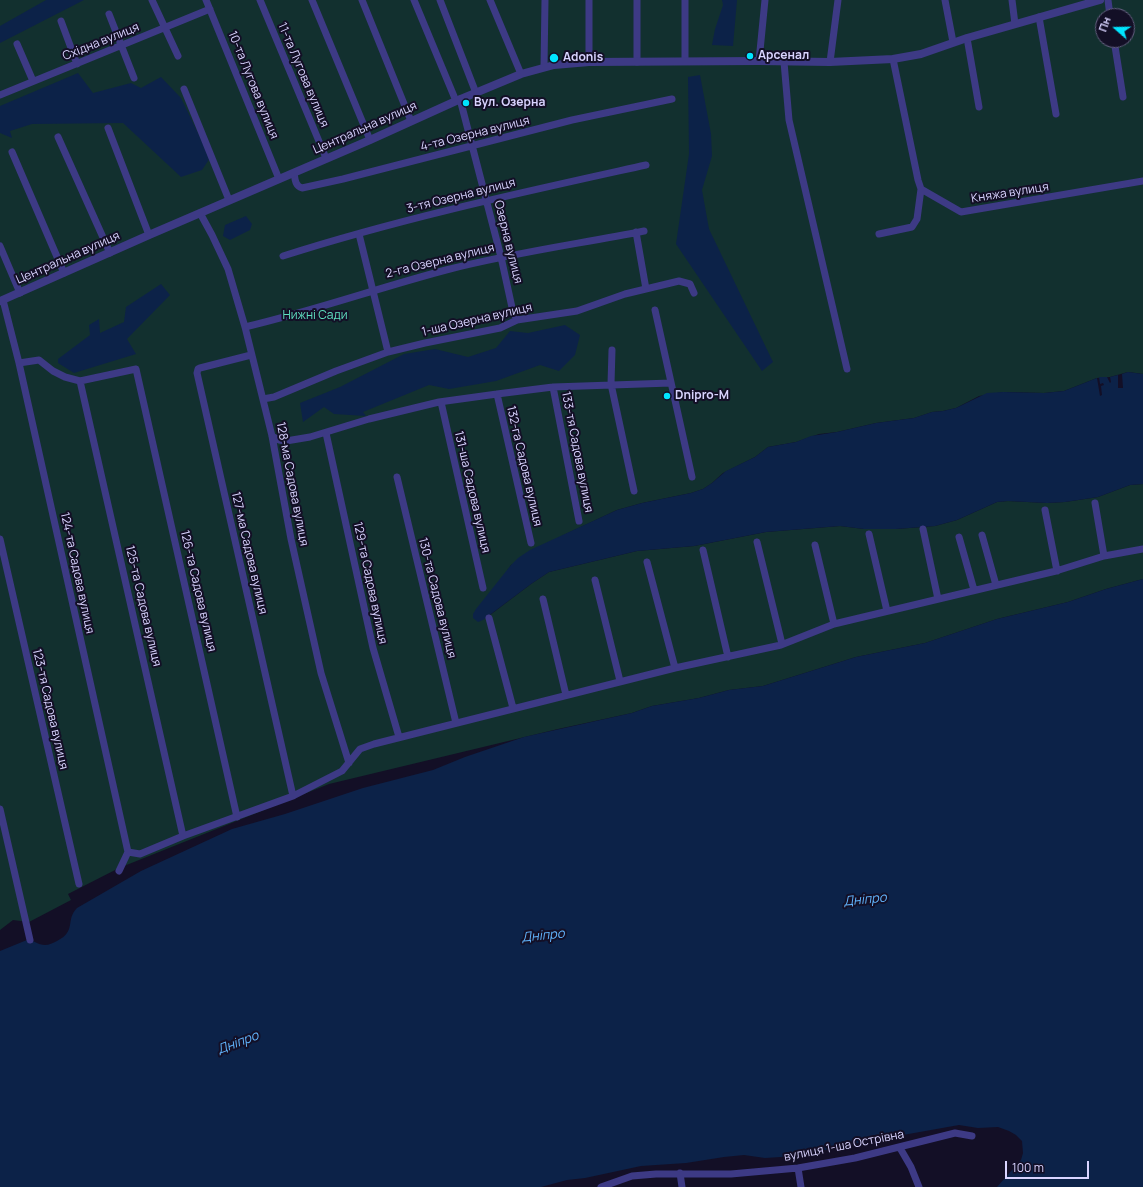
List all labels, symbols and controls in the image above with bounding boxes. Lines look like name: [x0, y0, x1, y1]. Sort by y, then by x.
north arrow: [1095, 8, 1135, 48]
text: Пн: [1095, 15, 1114, 34]
street label: Східна вулиця: [61, 20, 141, 64]
street label: 11-та Лугова вулиця: [274, 20, 332, 130]
street label: 10-та Лугова вулиця: [225, 29, 281, 141]
place label: Арсенал: [758, 49, 809, 63]
place label: Adonis: [563, 51, 603, 65]
marker: Арсенал: [745, 51, 755, 61]
marker: Adonis: [548, 52, 560, 64]
place label: Вул. Озерна: [474, 96, 545, 110]
marker: Вул. Озерна: [461, 98, 471, 108]
street label: Центральна вулиця: [311, 99, 419, 157]
street label: 4-та Озерна вулиця: [419, 113, 531, 155]
street label: 3-тя Озерна вулиця: [405, 176, 517, 216]
street label: Княжа вулиця: [970, 180, 1050, 206]
street label: Озерна вулиця: [491, 199, 525, 285]
street label: Центральна вулиця: [14, 229, 122, 287]
street label: 2-га Озерна вулиця: [384, 241, 496, 281]
street label: 1-ша Озерна вулиця: [420, 300, 534, 340]
park label: Нижні Сади: [283, 309, 347, 323]
place label: Dnipro-M: [675, 389, 729, 403]
street label: 133-тя Садова вулиця: [558, 390, 596, 514]
marker: Dnipro-M: [662, 391, 672, 401]
street label: 132-га Садова вулиця: [503, 404, 545, 528]
street label: 128-ма Садова вулиця: [273, 421, 311, 547]
street label: 131-ша Садова вулиця: [451, 430, 493, 554]
street label: 127-ма Садова вулиця: [228, 490, 270, 616]
street label: 124-та Садова вулиця: [57, 511, 97, 635]
street label: 129-та Садова вулиця: [350, 521, 390, 645]
street label: 126-та Садова вулиця: [177, 529, 219, 653]
street label: 130-та Садова вулиця: [415, 536, 459, 660]
street label: 125-та Садова вулиця: [122, 544, 164, 668]
street label: 123-тя Садова вулиця: [29, 647, 71, 771]
water label: Дніпро: [843, 890, 887, 910]
water label: Дніпро: [521, 926, 565, 946]
water label: Дніпро: [215, 1028, 261, 1058]
street label: вулиця 1-ша Острівна: [783, 1127, 905, 1165]
scale bar: [1007, 1153, 1091, 1179]
text: 100 m: [1012, 1159, 1044, 1176]

